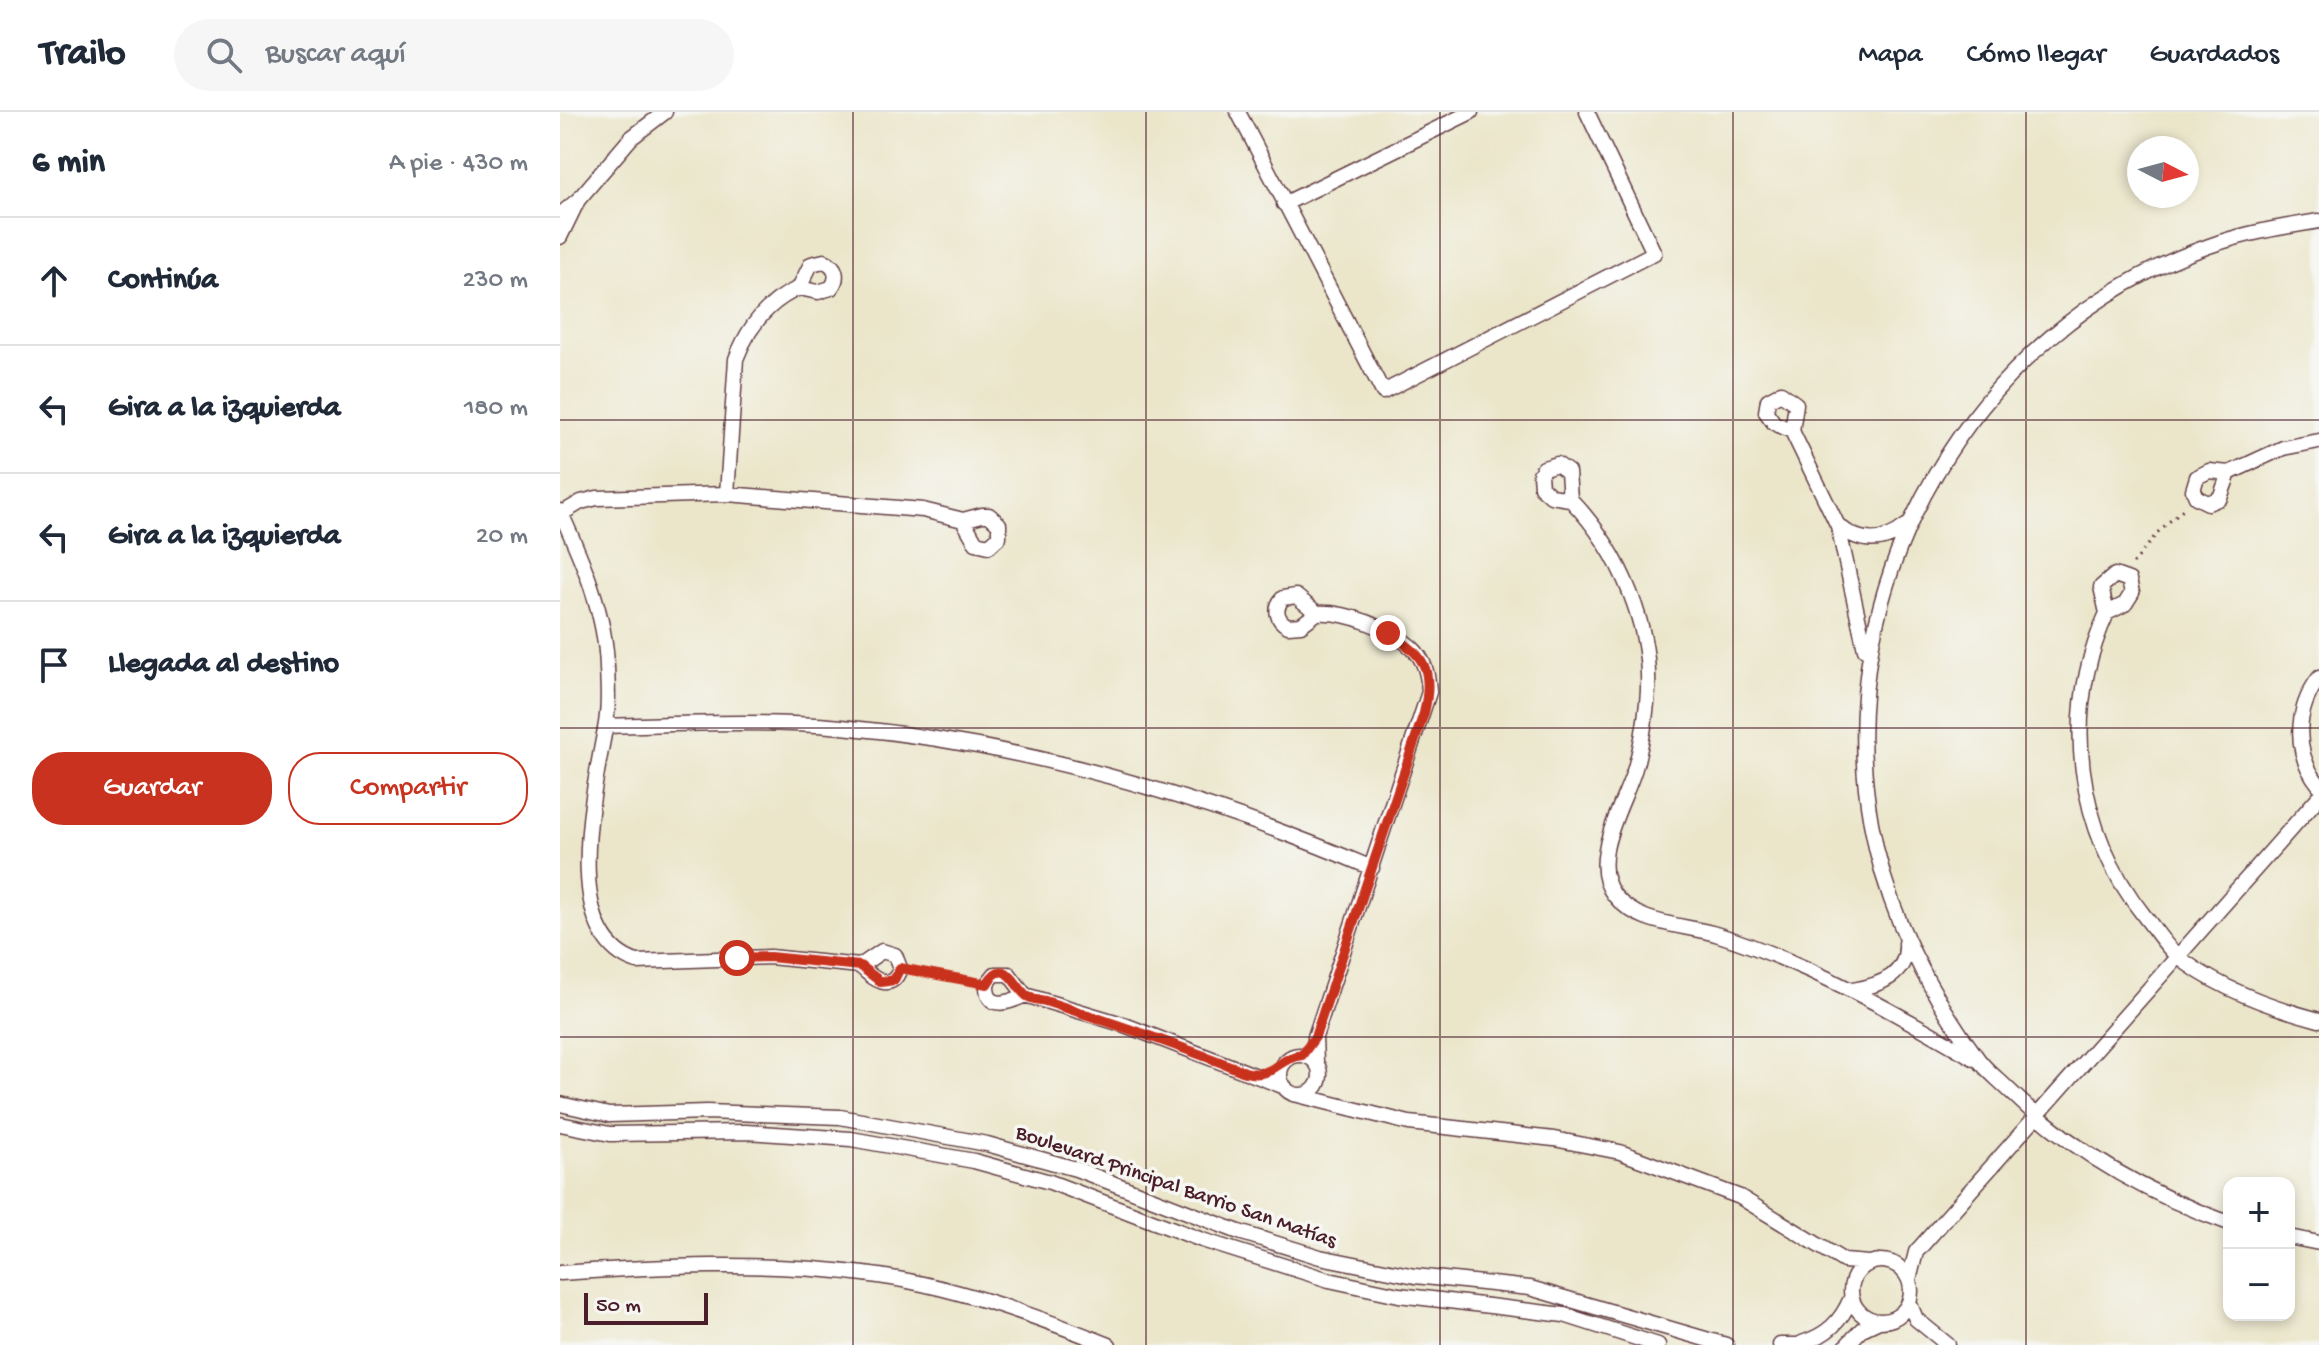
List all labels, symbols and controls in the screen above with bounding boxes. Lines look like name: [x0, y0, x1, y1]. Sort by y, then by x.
search box: [174, 19, 734, 91]
text: Trailo: [40, 33, 126, 77]
icon: search: [202, 33, 246, 77]
text: Buscar aquí: [266, 38, 406, 73]
text: Mapa: [1858, 39, 1923, 72]
text: Cómo llegar: [1967, 39, 2106, 72]
text: Guardados: [2150, 39, 2279, 72]
north arrow: [2127, 136, 2199, 208]
text: 6 min: [32, 144, 105, 184]
text: A pie · 430 m: [389, 149, 528, 180]
icon: ahead: [32, 259, 76, 303]
text: Continúa: [108, 264, 218, 299]
text: 230 m: [462, 266, 528, 297]
icon: left: [32, 387, 76, 431]
text: Gira a la izquierda: [108, 392, 341, 427]
text: 180 m: [464, 394, 528, 425]
icon: left: [32, 515, 76, 559]
text: Gira a la izquierda: [108, 520, 341, 555]
text: 20 m: [476, 522, 528, 553]
route end: [1370, 615, 1406, 651]
icon: arrive: [32, 643, 76, 687]
text: Llegada al destino: [108, 648, 339, 683]
button: Guardar: [32, 752, 272, 825]
button: Compartir: [288, 752, 528, 825]
route start: [719, 940, 755, 976]
street label: Boulevard Principal Barrio San Matías: [1011, 1120, 1340, 1255]
map controls: [2223, 1177, 2295, 1321]
button: +: [2223, 1177, 2295, 1249]
button: −: [2223, 1249, 2295, 1321]
scale bar: [584, 1289, 708, 1325]
text: 50 m: [596, 1294, 641, 1320]

